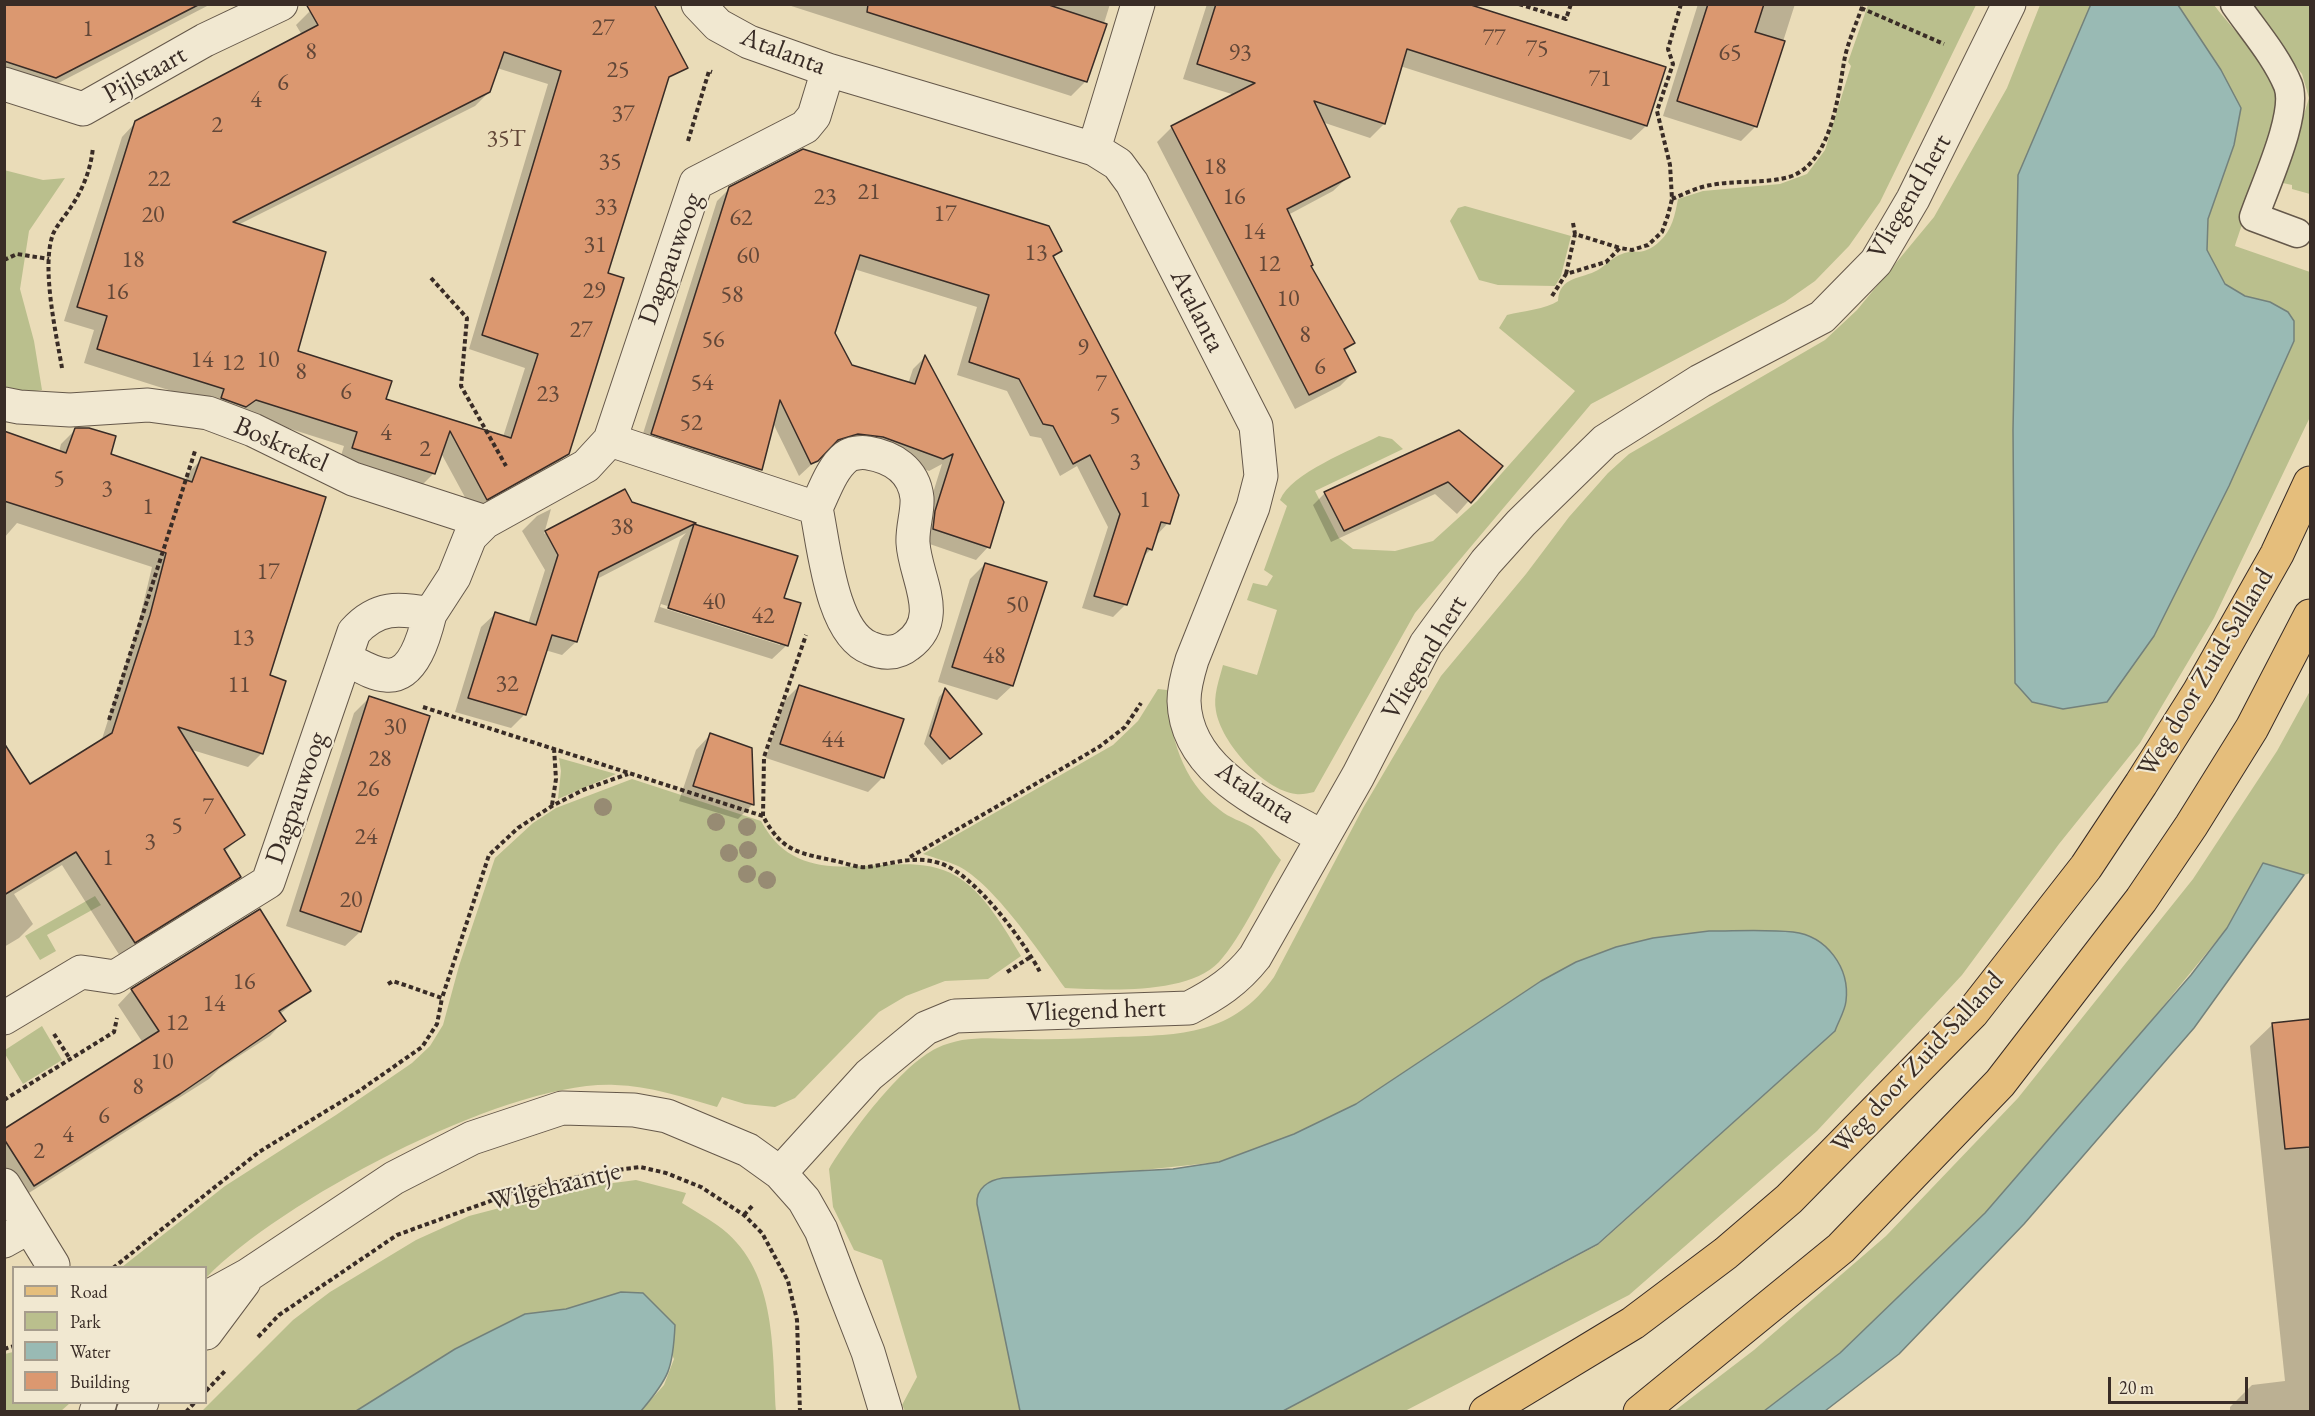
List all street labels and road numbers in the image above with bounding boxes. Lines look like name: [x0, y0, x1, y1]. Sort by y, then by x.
street label: Atalanta: [736, 21, 830, 83]
street label: Pijlstaart: [98, 39, 192, 111]
street label: Vliegend hert: [1861, 129, 1959, 265]
street label: Dagpauwoog: [632, 189, 710, 329]
street label: Atalanta: [1162, 264, 1232, 358]
street label: Boskrekel: [229, 410, 333, 480]
street label: Weg door Zuid-Salland: [2131, 563, 2281, 783]
street label: Vliegend hert: [1375, 590, 1475, 726]
street label: Dagpauwoog: [259, 728, 335, 868]
street label: Atalanta: [1209, 755, 1301, 831]
street label: Weg door Zuid-Salland: [1825, 965, 2011, 1161]
street label: Vliegend hert: [1026, 992, 1166, 1030]
street label: Wilgehaantje: [486, 1155, 624, 1219]

